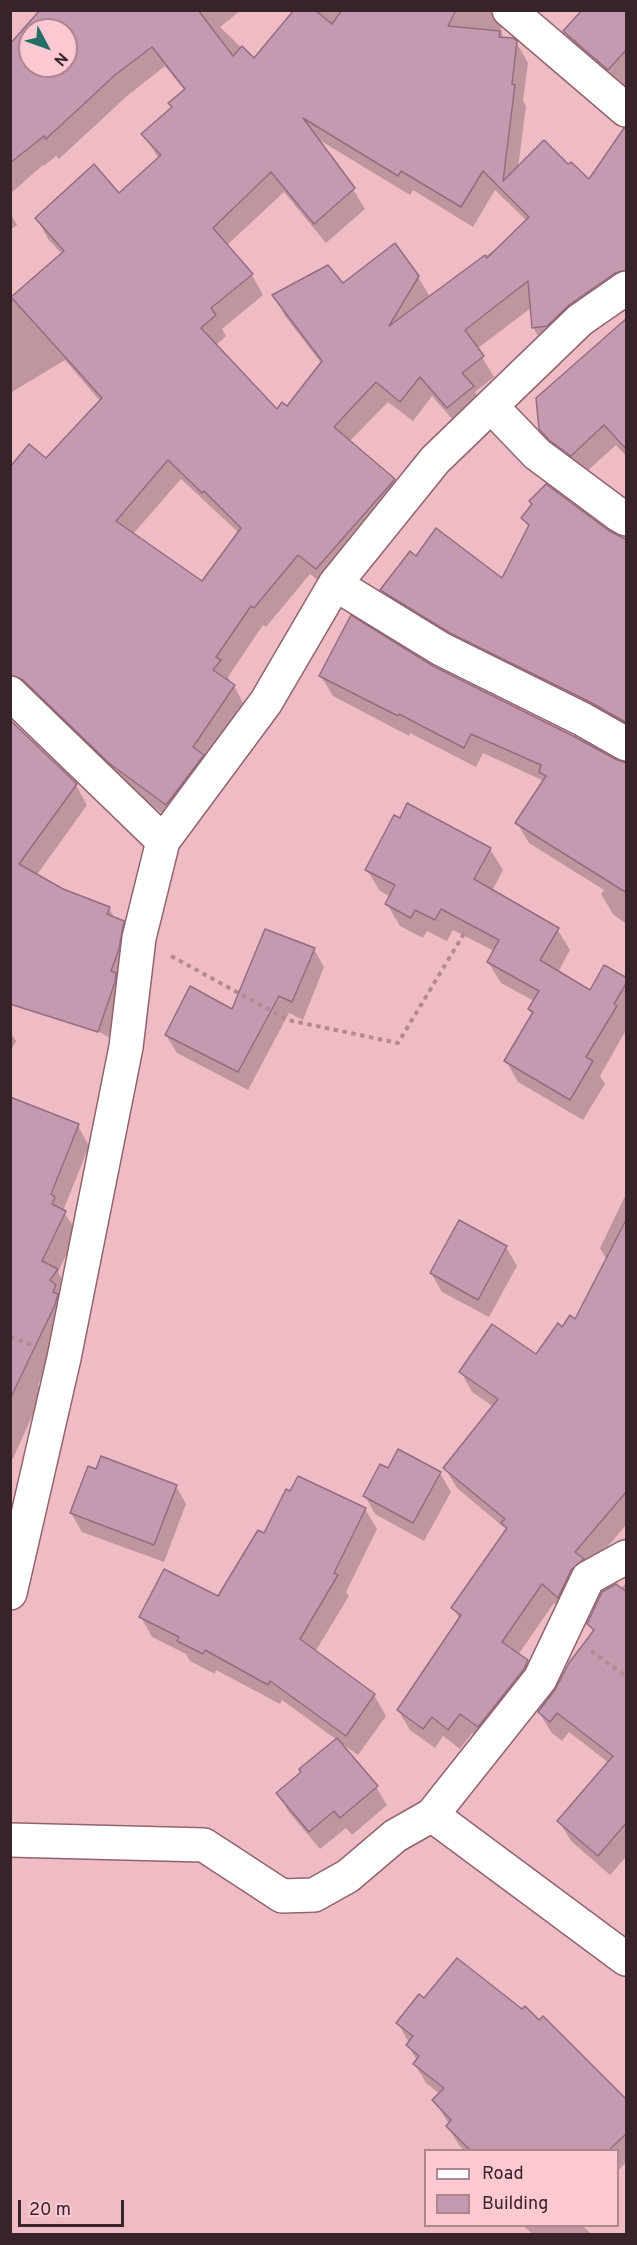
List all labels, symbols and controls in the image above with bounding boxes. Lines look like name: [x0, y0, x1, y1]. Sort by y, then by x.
north arrow: [18, 18, 78, 78]
text: N: [49, 48, 71, 69]
legend: [424, 2149, 619, 2227]
text: Road: [482, 2163, 524, 2186]
scale bar: [21, 2188, 128, 2226]
text: Building: [482, 2193, 548, 2216]
text: 20 m: [29, 2199, 71, 2222]

